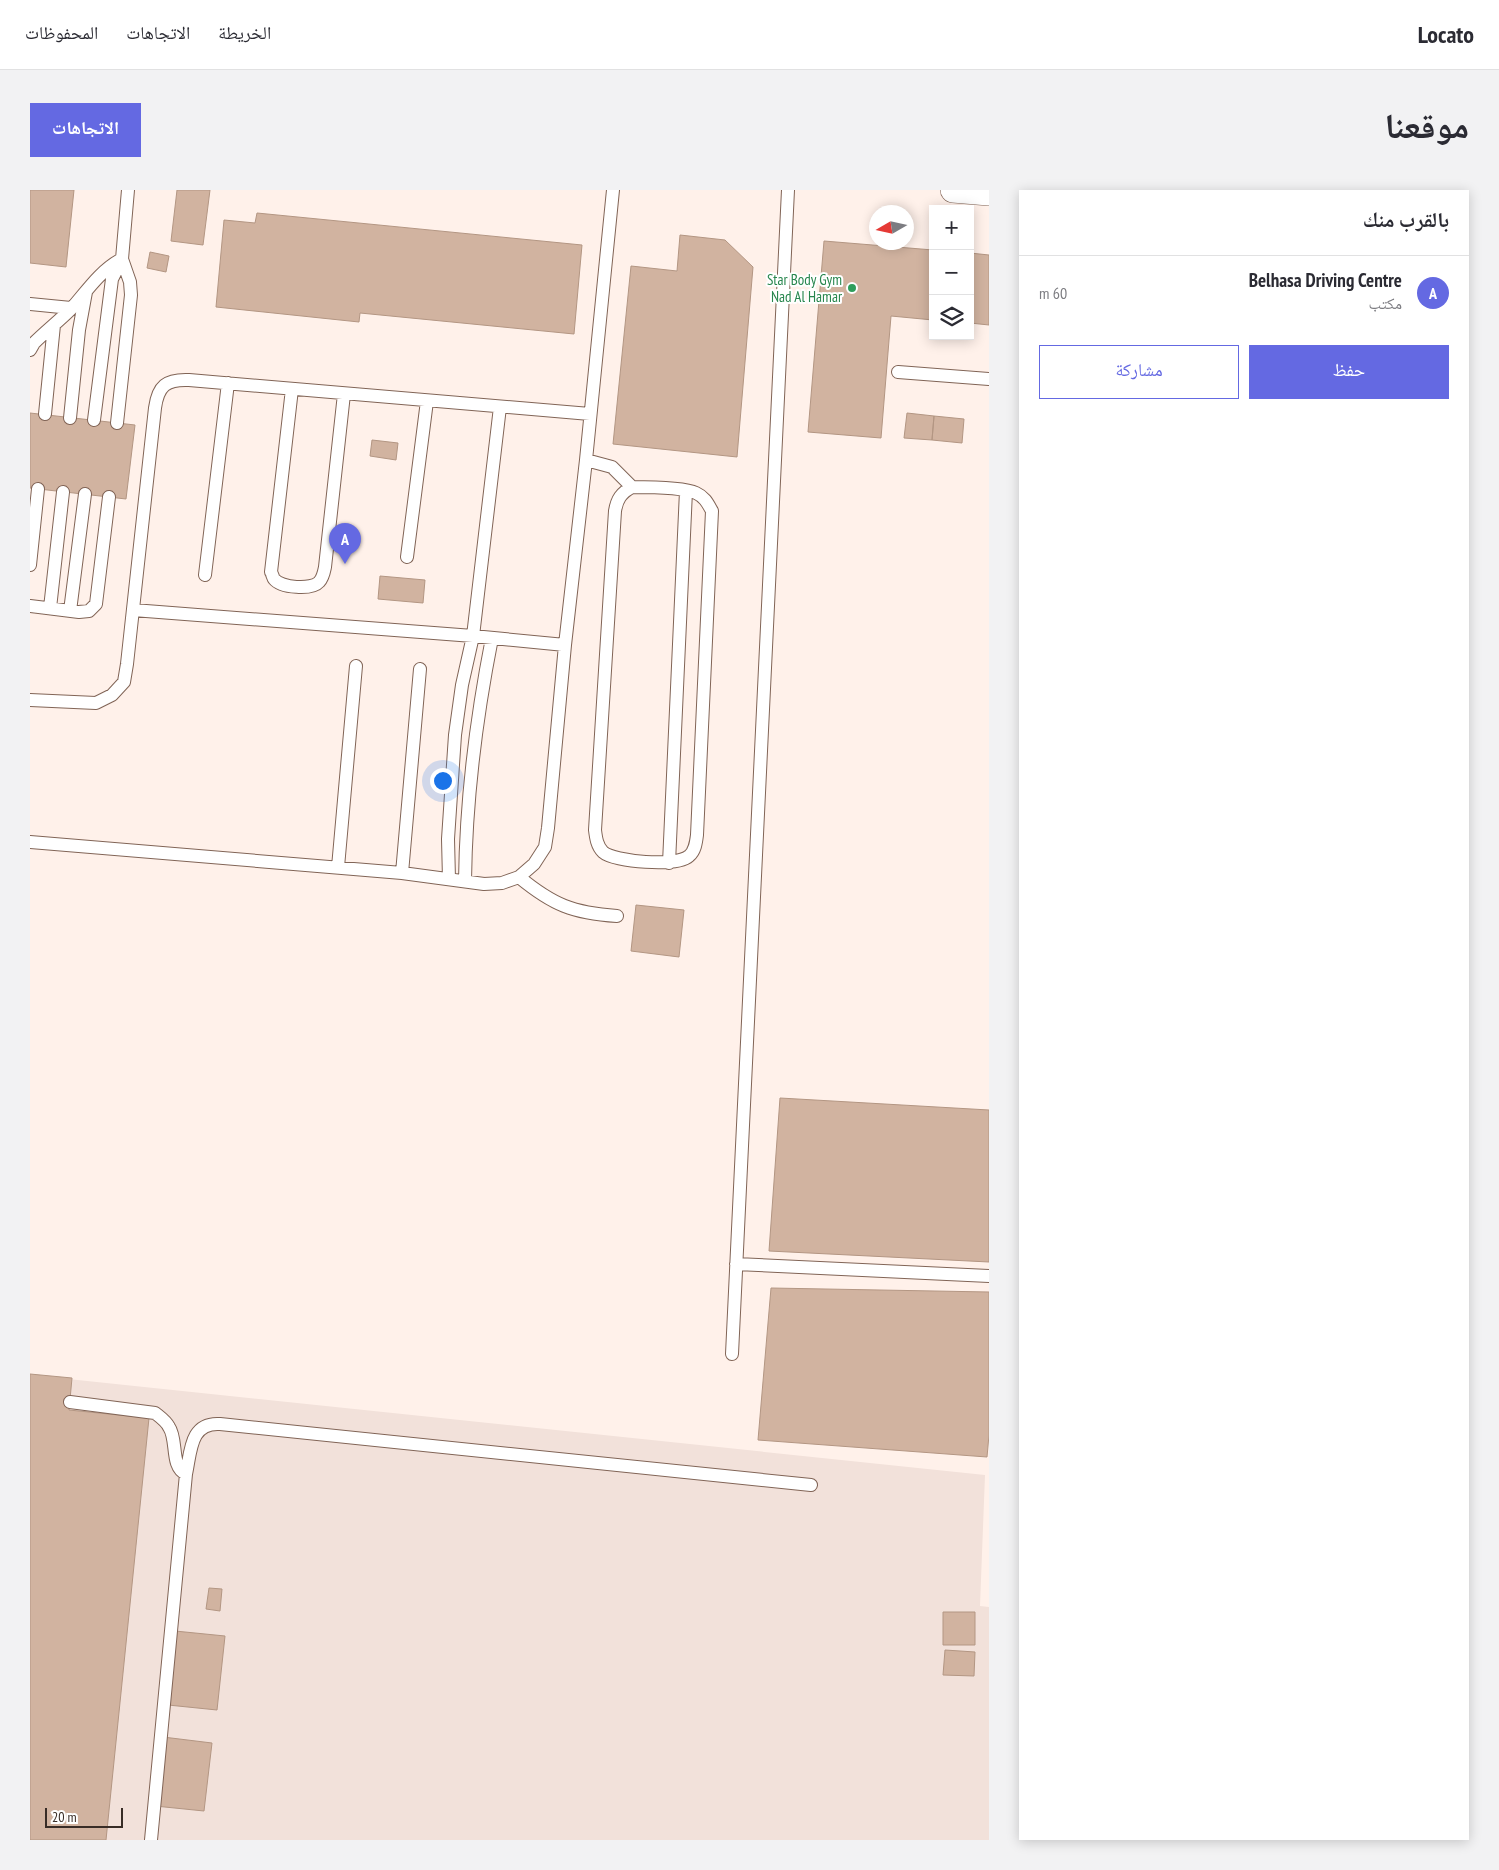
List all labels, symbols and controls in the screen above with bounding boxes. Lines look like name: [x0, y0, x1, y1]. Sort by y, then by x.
text: Locato: [1418, 19, 1474, 50]
text: المحفوظات: [25, 21, 98, 44]
text: الاتجاهات: [126, 21, 190, 44]
text: الخريطة: [218, 21, 271, 44]
text: موقعنا: [1384, 102, 1469, 148]
button: الاتجاهات: [30, 103, 141, 157]
north arrow: [869, 205, 914, 250]
map controls: [929, 205, 974, 340]
button: +: [929, 205, 974, 250]
text: بالقرب منك: [1363, 206, 1449, 233]
button: −: [929, 250, 974, 295]
text: Belhasa Driving Centre: [1249, 268, 1402, 292]
place label: Star Body Gym Nad Al Hamar: [767, 270, 843, 306]
marker: Star Body Gym Nad Al Hamar: [846, 282, 858, 294]
text: 60 m: [1039, 283, 1067, 303]
text: A: [1429, 283, 1437, 303]
text: مكتب: [1369, 293, 1402, 313]
button: layers: [929, 295, 974, 340]
button: مشاركة: [1039, 345, 1239, 399]
button: حفظ: [1249, 345, 1449, 399]
pin: A: [329, 523, 361, 564]
your location: [430, 768, 456, 794]
scale bar: [45, 1805, 122, 1828]
text: 20 m: [52, 1808, 77, 1826]

